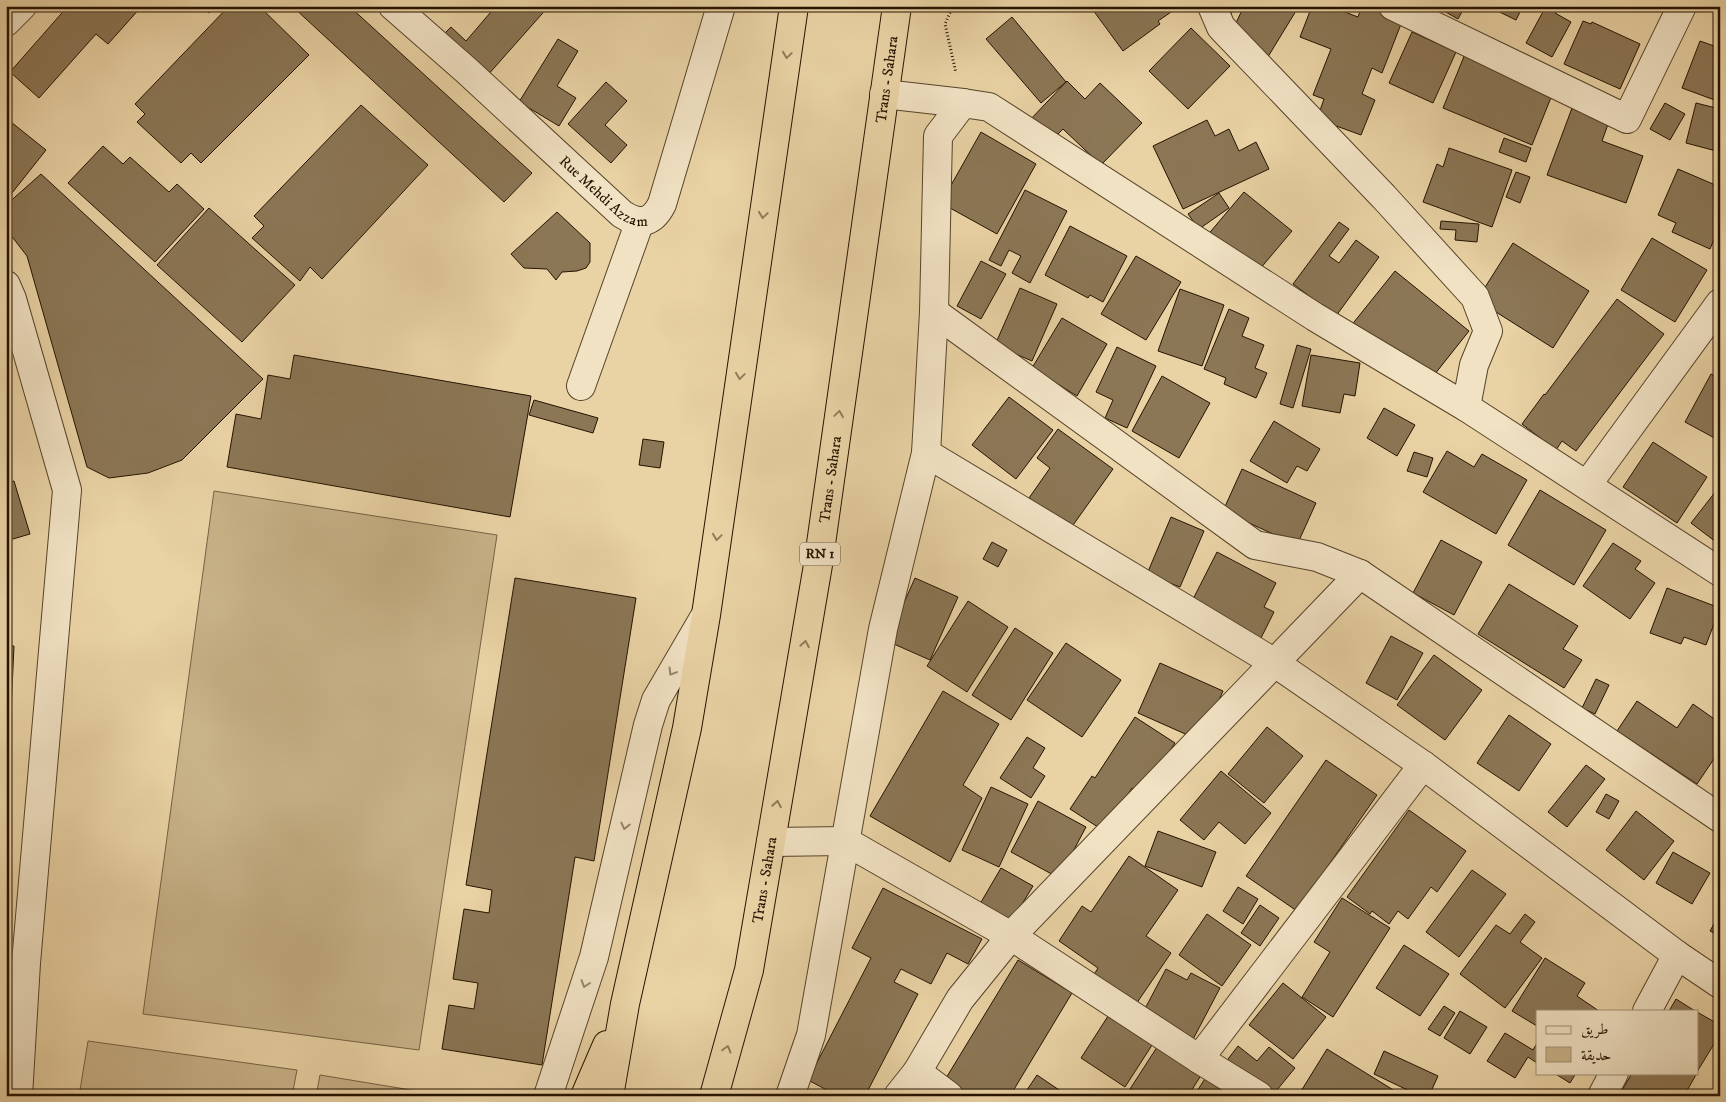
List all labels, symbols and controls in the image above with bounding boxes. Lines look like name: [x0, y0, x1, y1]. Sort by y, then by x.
street label: Trans - Sahara: [871, 34, 902, 124]
one-way arrow: [782, 50, 792, 59]
street label: Rue Mehdi Azzam: [555, 151, 648, 231]
one-way arrow: [759, 211, 769, 220]
one-way arrow: [736, 372, 746, 381]
one-way arrow: [833, 410, 844, 418]
street label: Trans - Sahara: [815, 434, 846, 524]
one-way arrow: [712, 533, 723, 541]
road number: RN 1: [800, 542, 840, 566]
one-way arrow: [799, 640, 809, 648]
one-way arrow: [669, 667, 679, 676]
one-way arrow: [772, 800, 782, 809]
one-way arrow: [620, 822, 631, 831]
street label: Trans - Sahara: [748, 835, 781, 925]
one-way arrow: [581, 979, 591, 988]
legend: [1536, 1010, 1698, 1074]
text: طريق: [1581, 1020, 1608, 1039]
one-way arrow: [721, 1045, 731, 1053]
text: حديقة: [1581, 1046, 1611, 1065]

